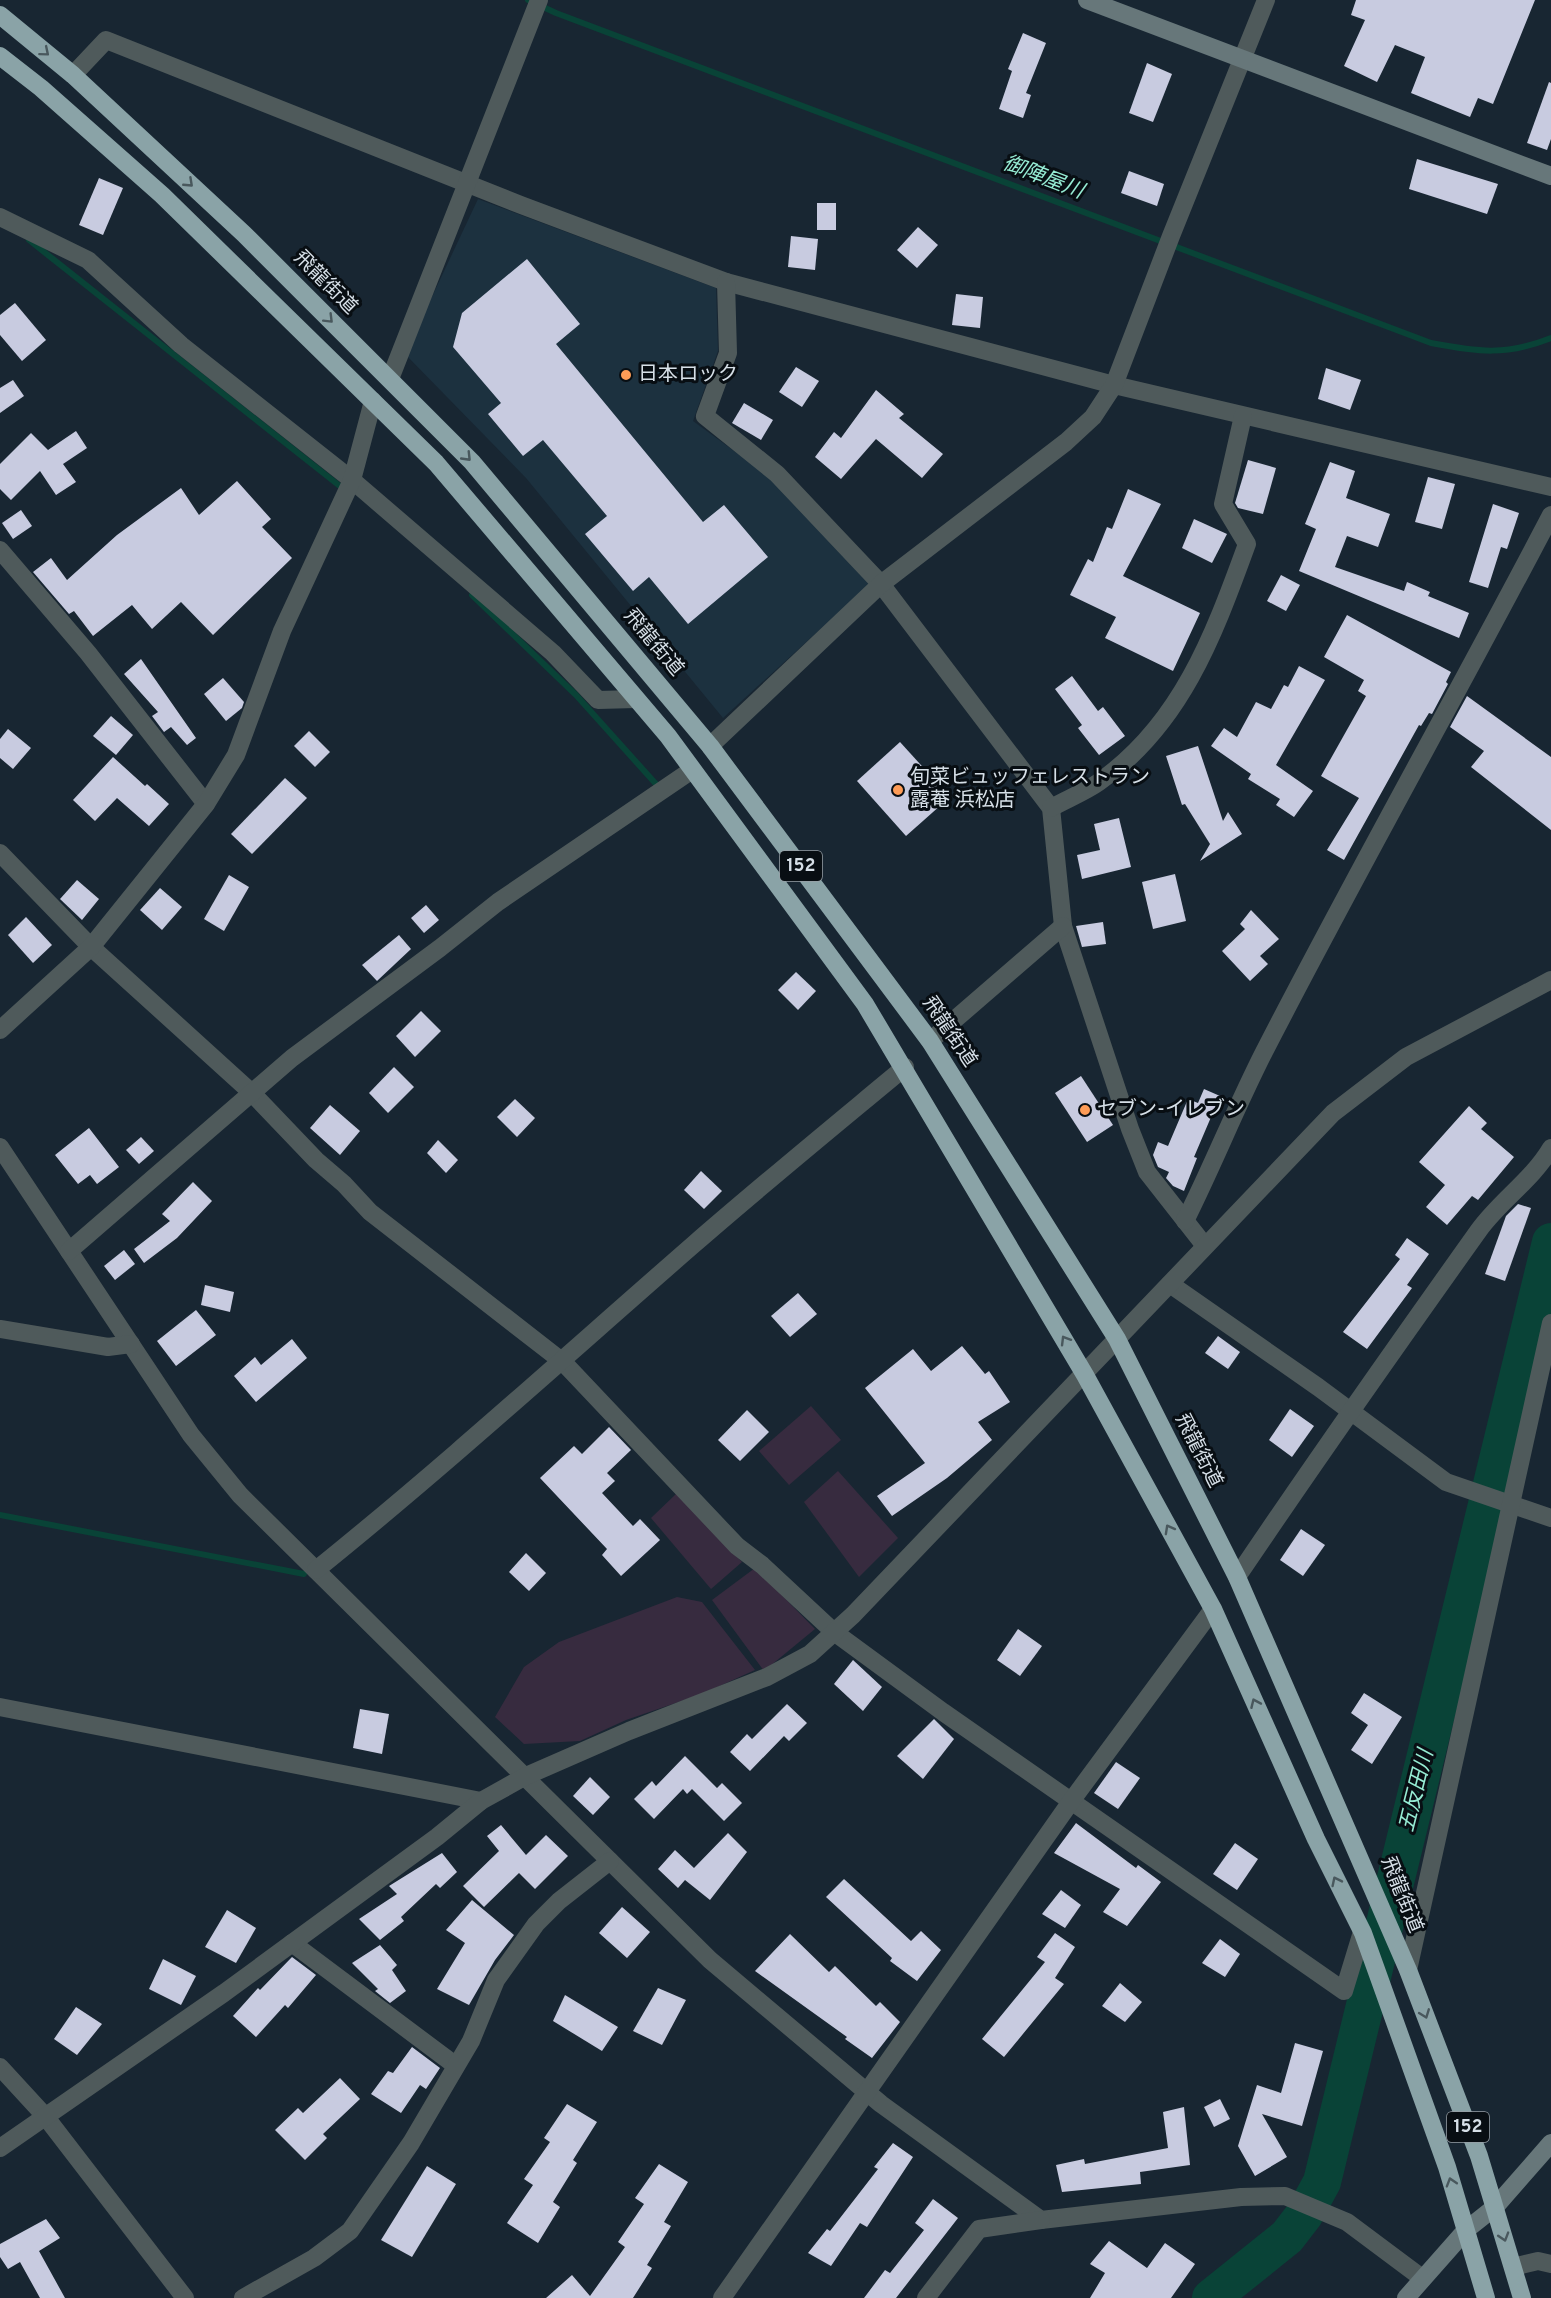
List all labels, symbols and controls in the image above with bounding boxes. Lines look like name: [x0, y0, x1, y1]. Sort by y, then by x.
one-way arrow: [38, 45, 49, 56]
water label: 御陣屋川: [999, 150, 1089, 206]
one-way arrow: [182, 176, 193, 187]
street label: 飛龍街道: [288, 246, 362, 320]
one-way arrow: [323, 312, 333, 323]
place label: 日本ロック: [638, 362, 738, 388]
marker: 日本ロック: [619, 368, 633, 382]
one-way arrow: [459, 450, 470, 461]
street label: 飛龍街道: [617, 604, 689, 682]
place label: 旬菜ビュッフェレストラン 露菴 浜松店: [910, 765, 1150, 814]
marker: 旬菜ビュッフェレストラン 露菴 浜松店: [891, 783, 905, 797]
road number: 152: [780, 851, 822, 881]
street label: 飛龍街道: [916, 992, 982, 1072]
place label: セブン-イレブン: [1097, 1097, 1245, 1123]
marker: セブン-イレブン: [1078, 1103, 1092, 1117]
one-way arrow: [1060, 1336, 1072, 1346]
street label: 飛龍街道: [1168, 1409, 1228, 1493]
one-way arrow: [1165, 1525, 1176, 1535]
one-way arrow: [1251, 1699, 1263, 1710]
water label: 五反田川: [1394, 1745, 1441, 1835]
street label: 飛龍街道: [1374, 1853, 1428, 1937]
one-way arrow: [1332, 1876, 1344, 1887]
one-way arrow: [1418, 2008, 1430, 2019]
road number: 152: [1447, 2112, 1489, 2142]
one-way arrow: [1446, 2177, 1458, 2188]
one-way arrow: [1497, 2231, 1509, 2242]

